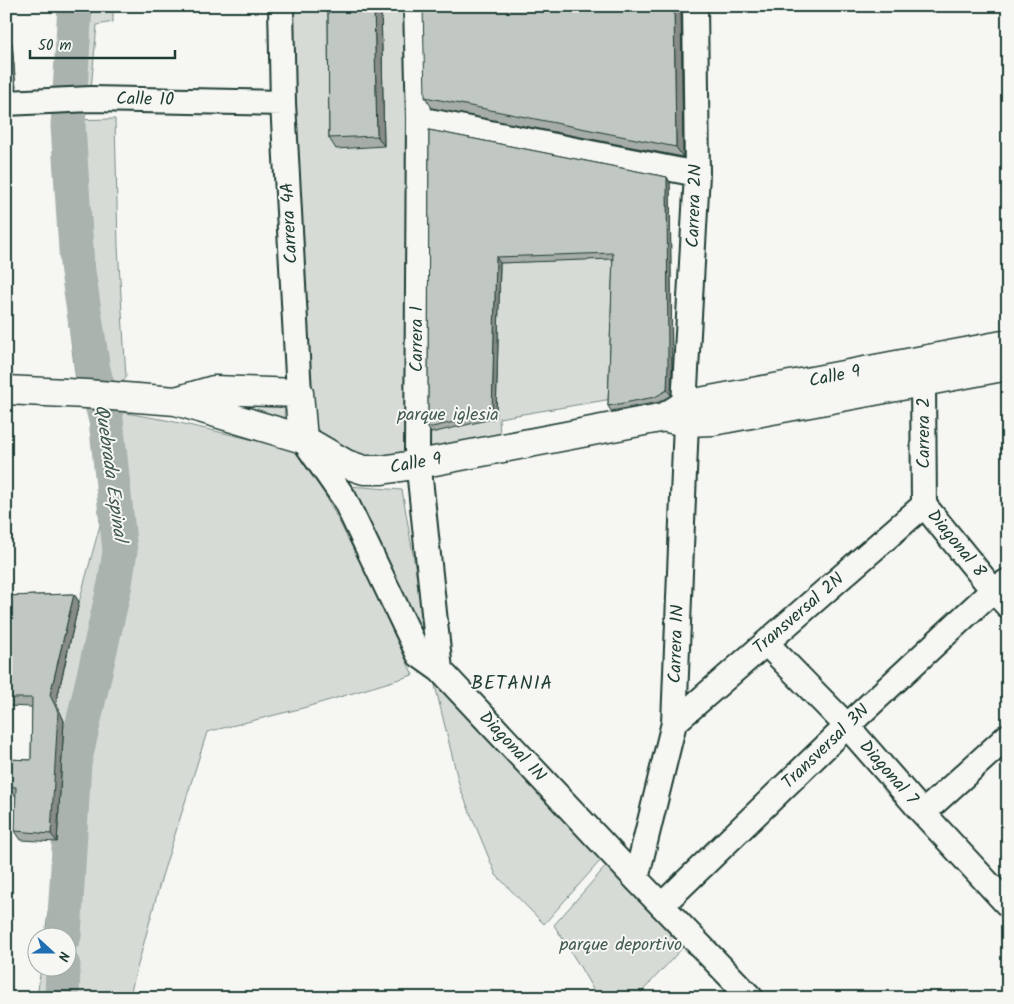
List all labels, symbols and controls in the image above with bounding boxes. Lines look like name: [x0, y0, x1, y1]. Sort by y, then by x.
scale bar: [30, 28, 175, 60]
text: 50 m: [38, 34, 72, 58]
street label: Calle 10: [116, 85, 174, 115]
street label: Carrera 2N: [679, 164, 711, 248]
street label: Carrera 4A: [273, 181, 307, 265]
street label: Carrera 1: [403, 306, 432, 372]
street label: Calle 9: [807, 358, 864, 396]
street label: Carrera 2: [910, 397, 939, 469]
park label: parque iglesia: [396, 401, 499, 430]
water label: Quebrada Espinal: [86, 403, 135, 547]
street label: Calle 9: [388, 445, 444, 483]
street label: Diagonal 8: [919, 503, 993, 585]
street label: Transversal 2N: [747, 566, 851, 662]
street label: Carrera 1N: [661, 604, 693, 684]
district label: BETANIA: [471, 669, 553, 699]
street label: Transversal 3N: [775, 697, 877, 797]
street label: Diagonal 1N: [471, 705, 553, 789]
street label: Diagonal 7: [851, 734, 925, 813]
north arrow: [28, 926, 78, 976]
park label: parque deportivo: [559, 931, 682, 960]
text: N: [51, 948, 75, 965]

